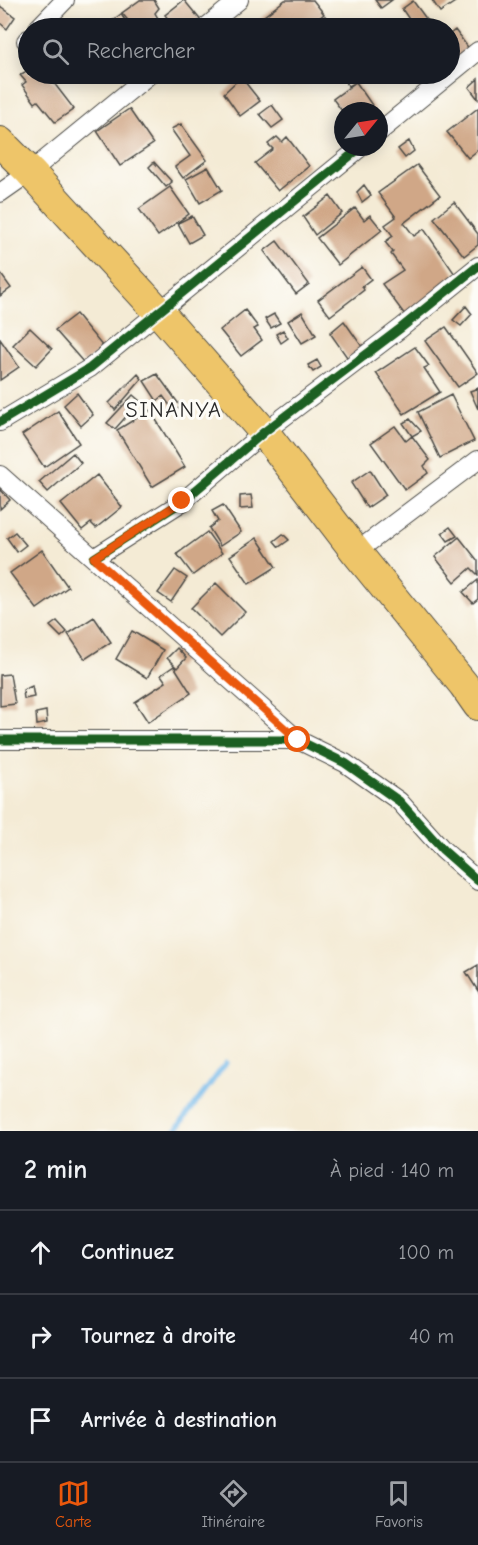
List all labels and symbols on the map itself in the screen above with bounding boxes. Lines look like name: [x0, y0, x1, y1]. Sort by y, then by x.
north arrow: [334, 102, 388, 156]
district label: SINANYA: [126, 397, 222, 423]
route end: [168, 487, 194, 513]
route start: [284, 726, 310, 752]

